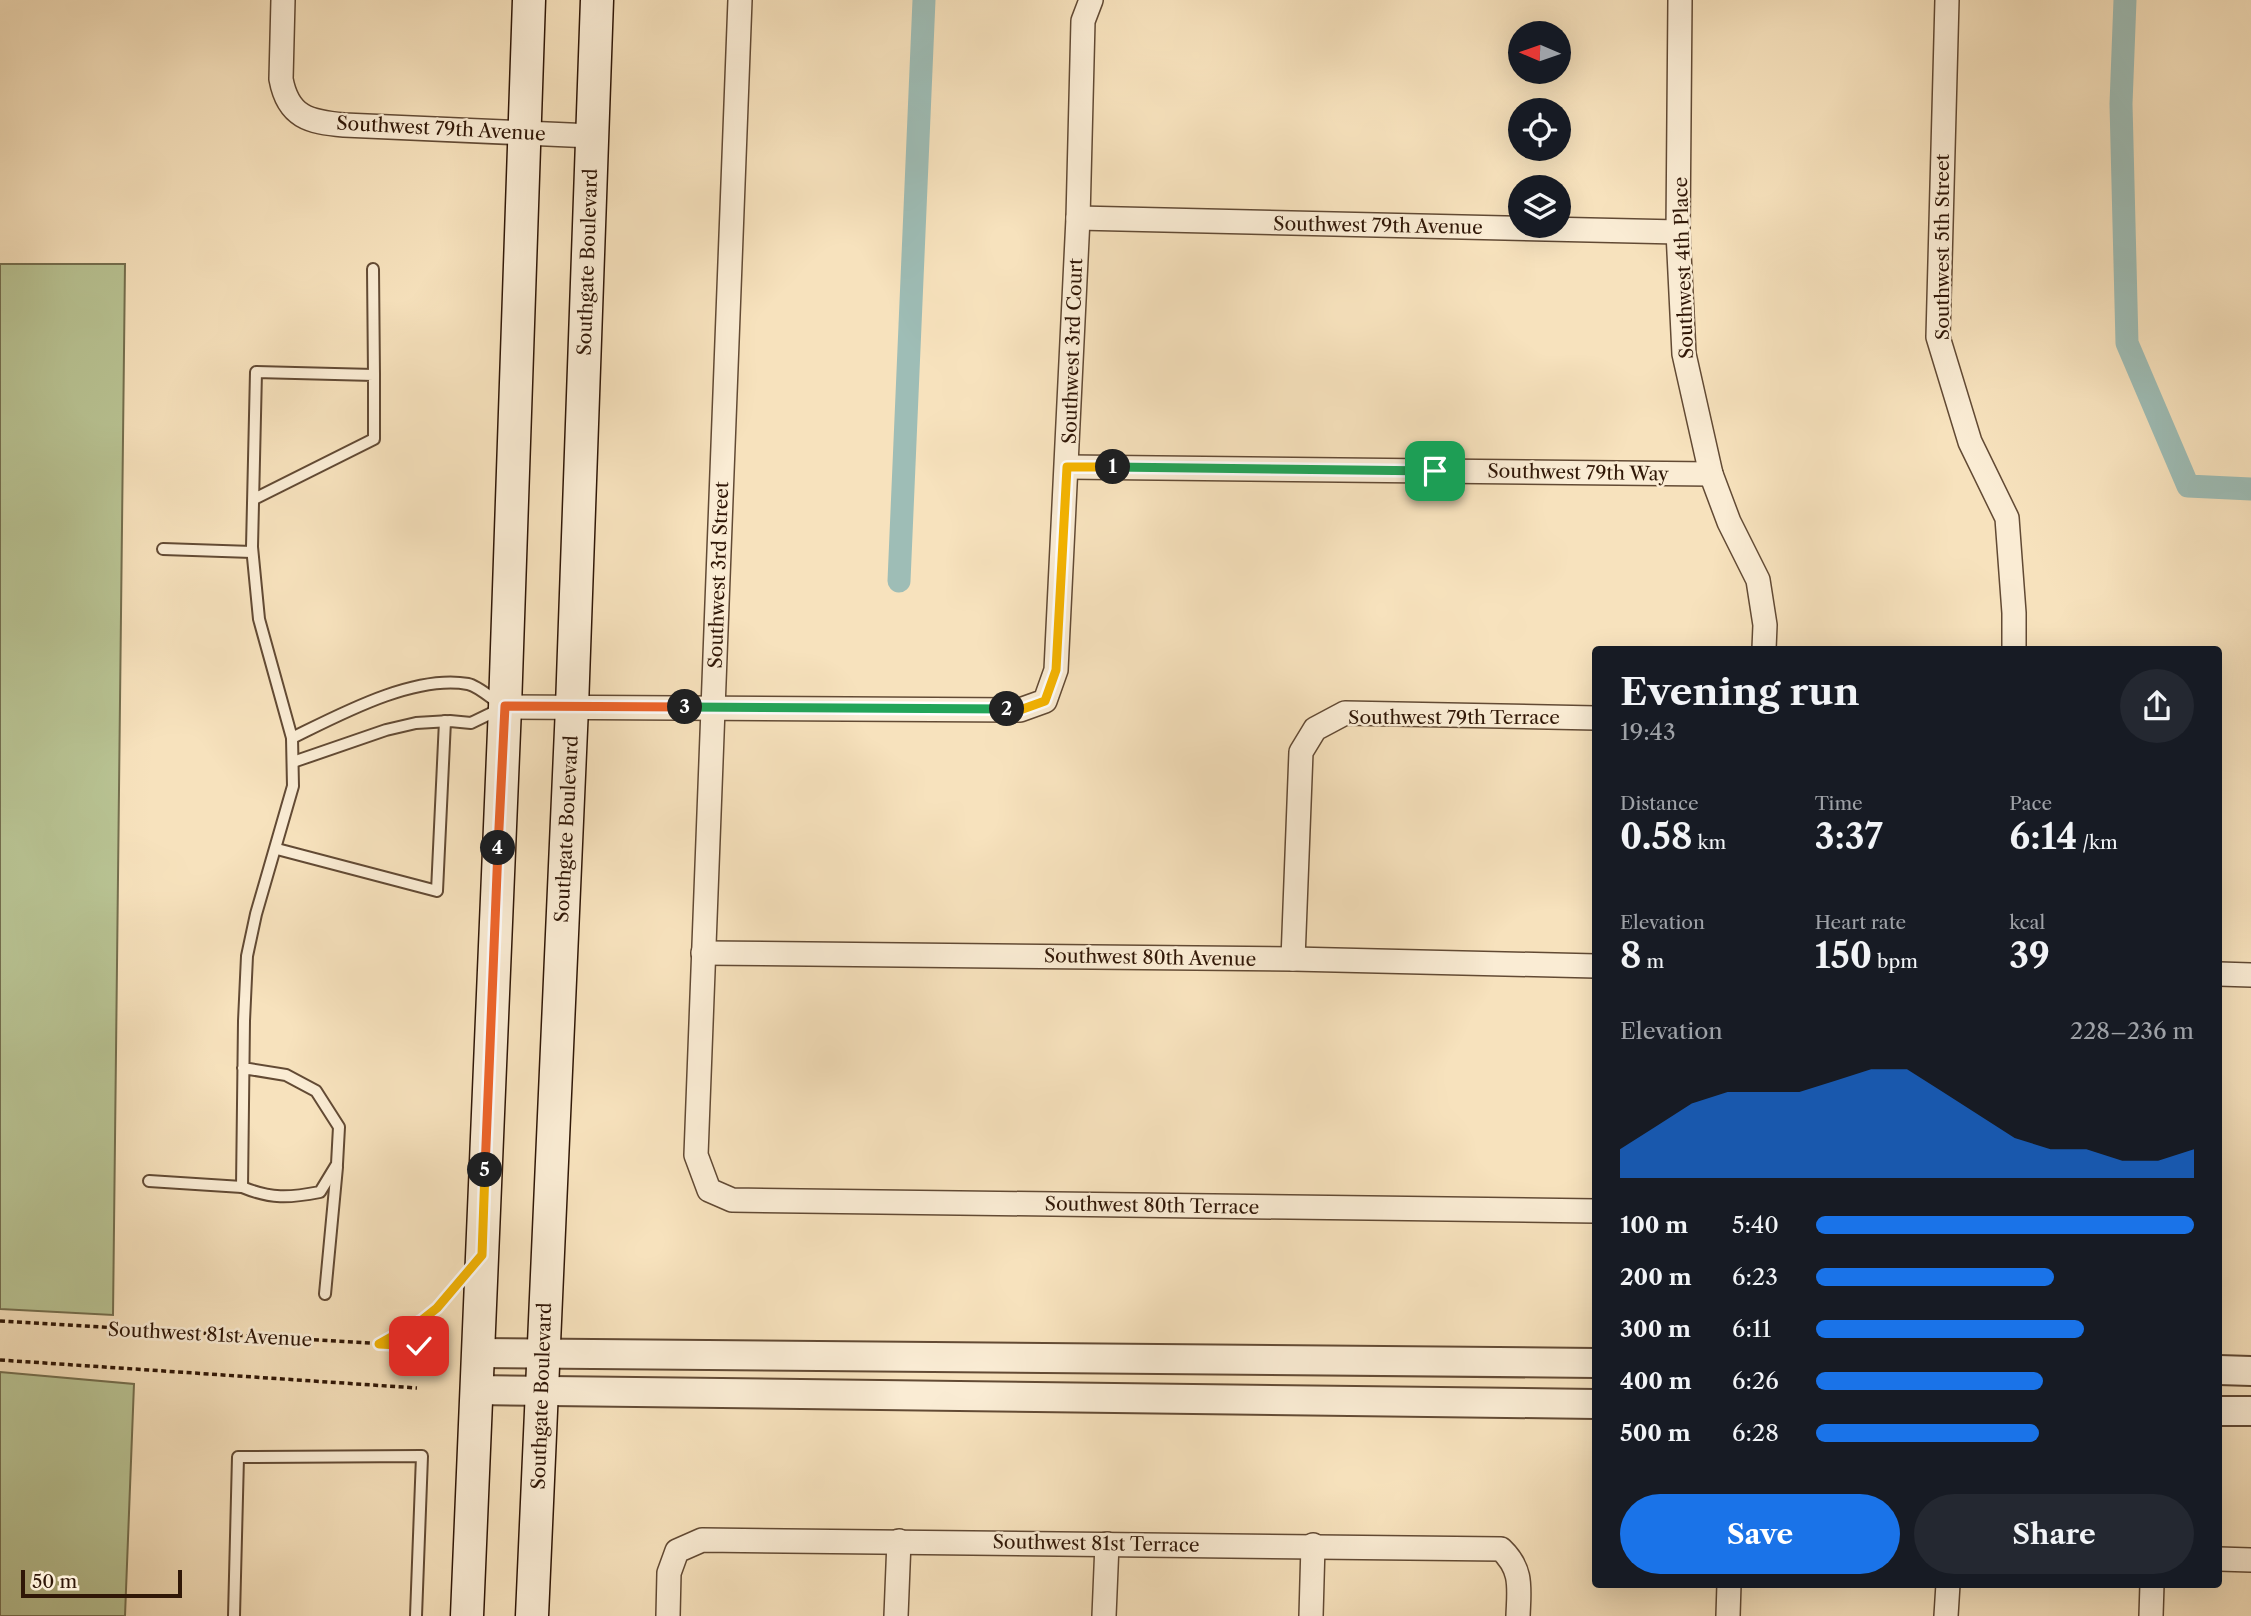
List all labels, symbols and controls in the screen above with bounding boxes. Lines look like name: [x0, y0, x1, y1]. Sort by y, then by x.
north arrow: [1508, 21, 1572, 84]
map controls: [1508, 21, 1571, 238]
button: locate: [1508, 98, 1571, 161]
street label: Southwest 79th Avenue: [336, 112, 546, 145]
street label: Southwest 5th Street: [1931, 153, 1954, 340]
street label: Southgate Boulevard: [573, 168, 602, 356]
button: layers: [1508, 175, 1571, 238]
street label: Southwest 4th Place: [1669, 177, 1698, 359]
street label: Southwest 79th Avenue: [1273, 212, 1483, 239]
street label: Southwest 3rd Court: [1058, 257, 1087, 444]
pin: [1405, 441, 1465, 501]
pin: 1: [1096, 449, 1130, 484]
icon: arrive: [1416, 452, 1454, 490]
text: 1: [1108, 455, 1117, 478]
street label: Southwest 79th Way: [1487, 459, 1669, 486]
street label: Southwest 3rd Street: [704, 481, 733, 669]
text: Evening run: [1620, 668, 1860, 715]
button: share: [2120, 669, 2194, 743]
pin: 3: [668, 690, 702, 724]
pin: 2: [990, 692, 1024, 726]
text: 3: [679, 695, 690, 718]
text: 2: [1001, 697, 1012, 720]
street label: Southwest 79th Terrace: [1348, 706, 1560, 729]
text: 19:43: [1620, 718, 1676, 746]
street label: Southgate Boulevard: [550, 734, 583, 923]
text: Distance: [1620, 792, 1699, 815]
text: Time: [1815, 792, 1863, 815]
text: Pace: [2009, 792, 2052, 815]
text: 0.58: [1620, 815, 1692, 858]
text: 3:37: [1815, 815, 1883, 858]
text: 6:14: [2009, 815, 2077, 858]
pin: 4: [480, 830, 516, 866]
text: km: [1692, 831, 1726, 854]
text: /km: [2077, 831, 2118, 854]
text: 4: [492, 836, 503, 859]
text: Elevation: [1620, 911, 1705, 934]
text: Heart rate: [1815, 911, 1906, 934]
text: kcal: [2009, 911, 2045, 934]
text: 8: [1620, 934, 1642, 977]
text: 150: [1815, 934, 1872, 977]
text: 39: [2009, 934, 2050, 977]
street label: Southwest 80th Avenue: [1044, 944, 1256, 971]
text: m: [1642, 950, 1664, 973]
text: bpm: [1872, 950, 1918, 973]
text: Elevation: [1620, 1017, 1723, 1045]
text: 228–236 m: [2070, 1017, 2194, 1045]
pin: 5: [468, 1152, 503, 1188]
text: 5: [479, 1158, 490, 1181]
street label: Southwest 80th Terrace: [1044, 1192, 1260, 1219]
text: 100 m: [1620, 1211, 1688, 1239]
text: 5:40: [1732, 1211, 1779, 1239]
text: 200 m: [1620, 1263, 1692, 1291]
text: 6:23: [1732, 1263, 1778, 1291]
street label: Southgate Boulevard: [527, 1302, 556, 1490]
text: 300 m: [1620, 1315, 1691, 1343]
text: 6:11: [1732, 1315, 1771, 1343]
pin: [389, 1316, 449, 1376]
street label: Southwest 81st Avenue: [107, 1318, 313, 1351]
icon: check: [400, 1327, 438, 1365]
text: 400 m: [1620, 1367, 1692, 1395]
text: 6:26: [1732, 1367, 1779, 1395]
text: 500 m: [1620, 1419, 1691, 1447]
text: 6:28: [1732, 1419, 1779, 1447]
button: Save: [1620, 1494, 1900, 1574]
button: Share: [1914, 1494, 2194, 1574]
street label: Southwest 81st Terrace: [992, 1530, 1200, 1557]
scale bar: [21, 1567, 182, 1599]
text: 50 m: [32, 1570, 77, 1593]

